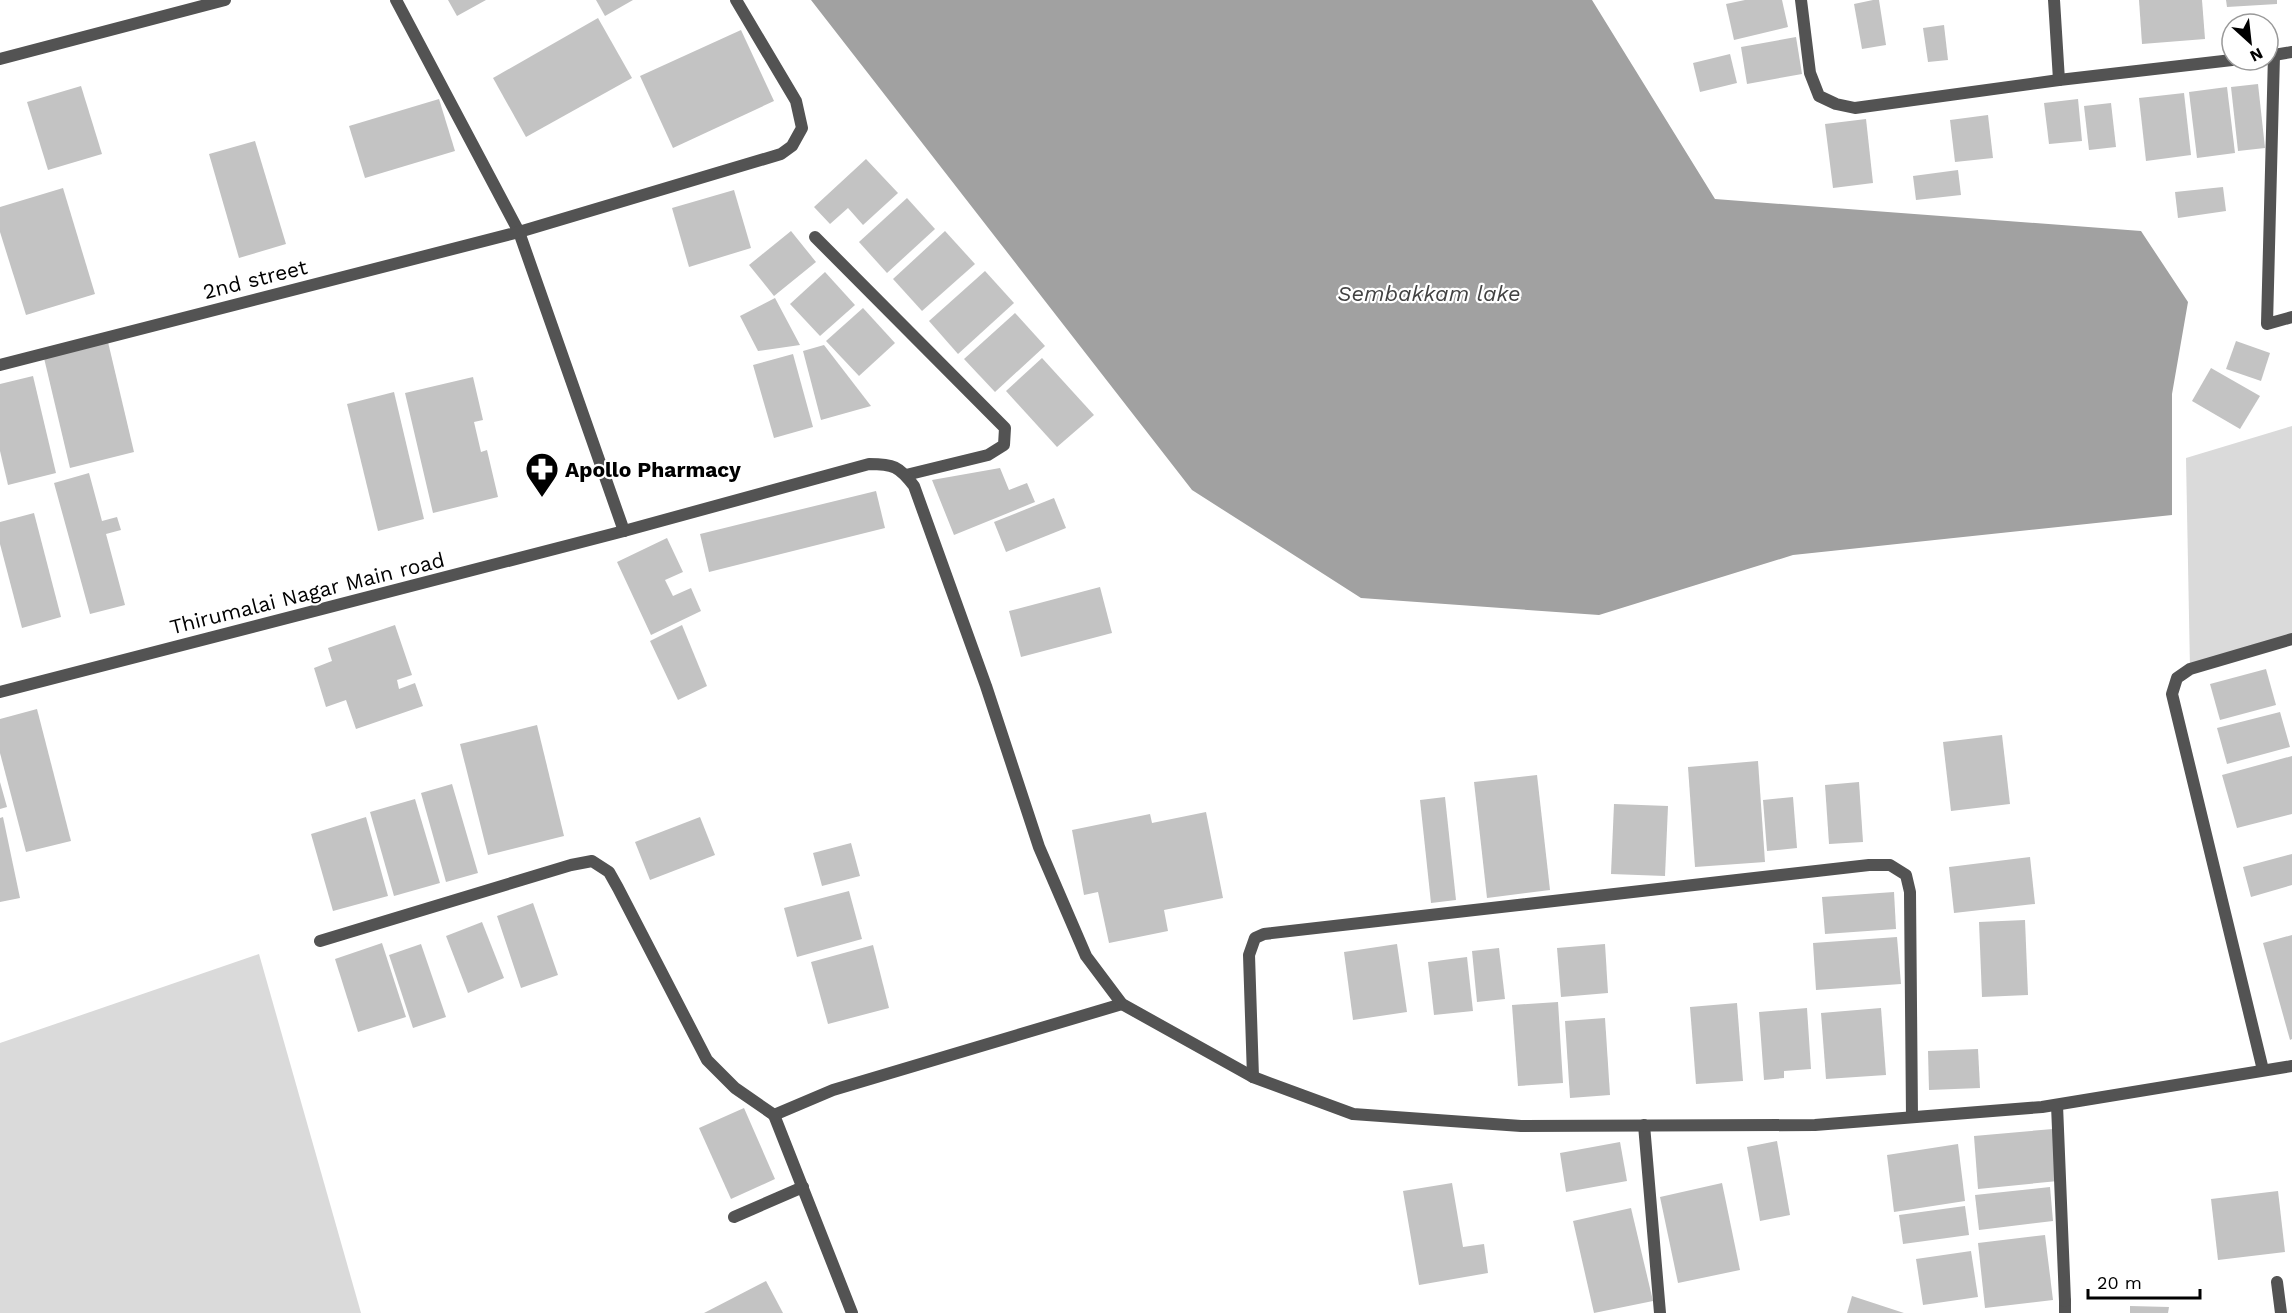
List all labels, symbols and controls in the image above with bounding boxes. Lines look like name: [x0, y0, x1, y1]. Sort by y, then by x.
north arrow: [2220, 12, 2280, 72]
text: N: [2247, 44, 2266, 66]
street label: 2nd street: [200, 254, 310, 304]
water label: Sembakkam lake: [1337, 281, 1521, 306]
pharmacy icon: Apollo Pharmacy: [524, 451, 560, 498]
place label: Apollo Pharmacy: [565, 457, 741, 482]
street label: Thirumalai Nagar Main road: [167, 547, 447, 639]
scale bar: [2088, 1262, 2200, 1300]
text: 20 m: [2097, 1272, 2142, 1293]

